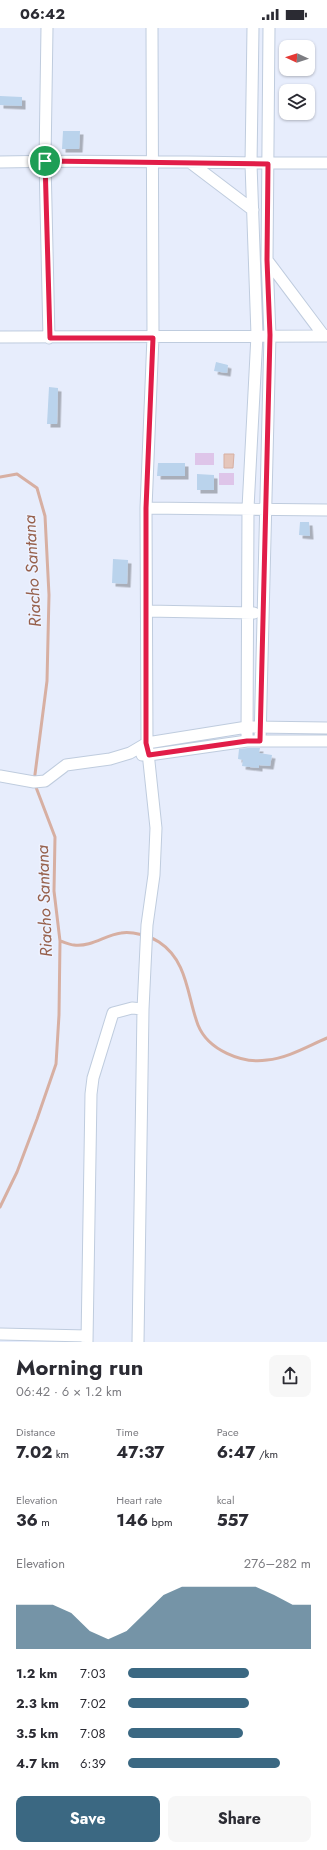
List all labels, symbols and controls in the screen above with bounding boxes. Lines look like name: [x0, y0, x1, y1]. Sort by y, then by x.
text: 06:42: [20, 3, 65, 25]
north arrow: [279, 40, 315, 76]
map controls: [279, 40, 315, 120]
button: layers: [279, 84, 315, 120]
pin: [28, 144, 62, 178]
icon: arrive: [34, 150, 56, 172]
water label: Riacho Santana: [17, 514, 47, 628]
water label: Riacho Santana: [30, 844, 58, 957]
text: Morning run: [16, 1351, 143, 1383]
button: share: [269, 1355, 311, 1397]
text: 06:42 · 6 × 1.2 km: [16, 1382, 122, 1401]
text: Distance: [16, 1424, 55, 1440]
text: Time: [116, 1424, 139, 1440]
text: Pace: [217, 1424, 239, 1440]
text: 7.02: [16, 1440, 52, 1464]
text: 47:37: [116, 1440, 164, 1464]
text: 6:47: [217, 1440, 256, 1464]
text: km: [52, 1446, 69, 1462]
text: /km: [256, 1446, 278, 1462]
text: Elevation: [16, 1492, 58, 1508]
text: Heart rate: [116, 1492, 162, 1508]
text: kcal: [217, 1492, 234, 1508]
text: 36: [16, 1508, 38, 1532]
text: 146: [116, 1508, 148, 1532]
text: 557: [217, 1508, 249, 1532]
text: m: [38, 1514, 50, 1530]
text: bpm: [148, 1514, 173, 1530]
text: Elevation: [16, 1554, 65, 1573]
text: 276–282 m: [244, 1554, 311, 1573]
text: 1.2 km: [16, 1664, 57, 1683]
text: 7:03: [80, 1664, 106, 1683]
text: 2.3 km: [16, 1694, 59, 1713]
text: 7:02: [80, 1694, 106, 1713]
text: 3.5 km: [16, 1724, 59, 1743]
text: 7:08: [80, 1724, 106, 1743]
text: 4.7 km: [16, 1754, 59, 1773]
text: 6:39: [80, 1754, 106, 1773]
button: Save: [16, 1796, 160, 1842]
button: Share: [168, 1796, 311, 1842]

